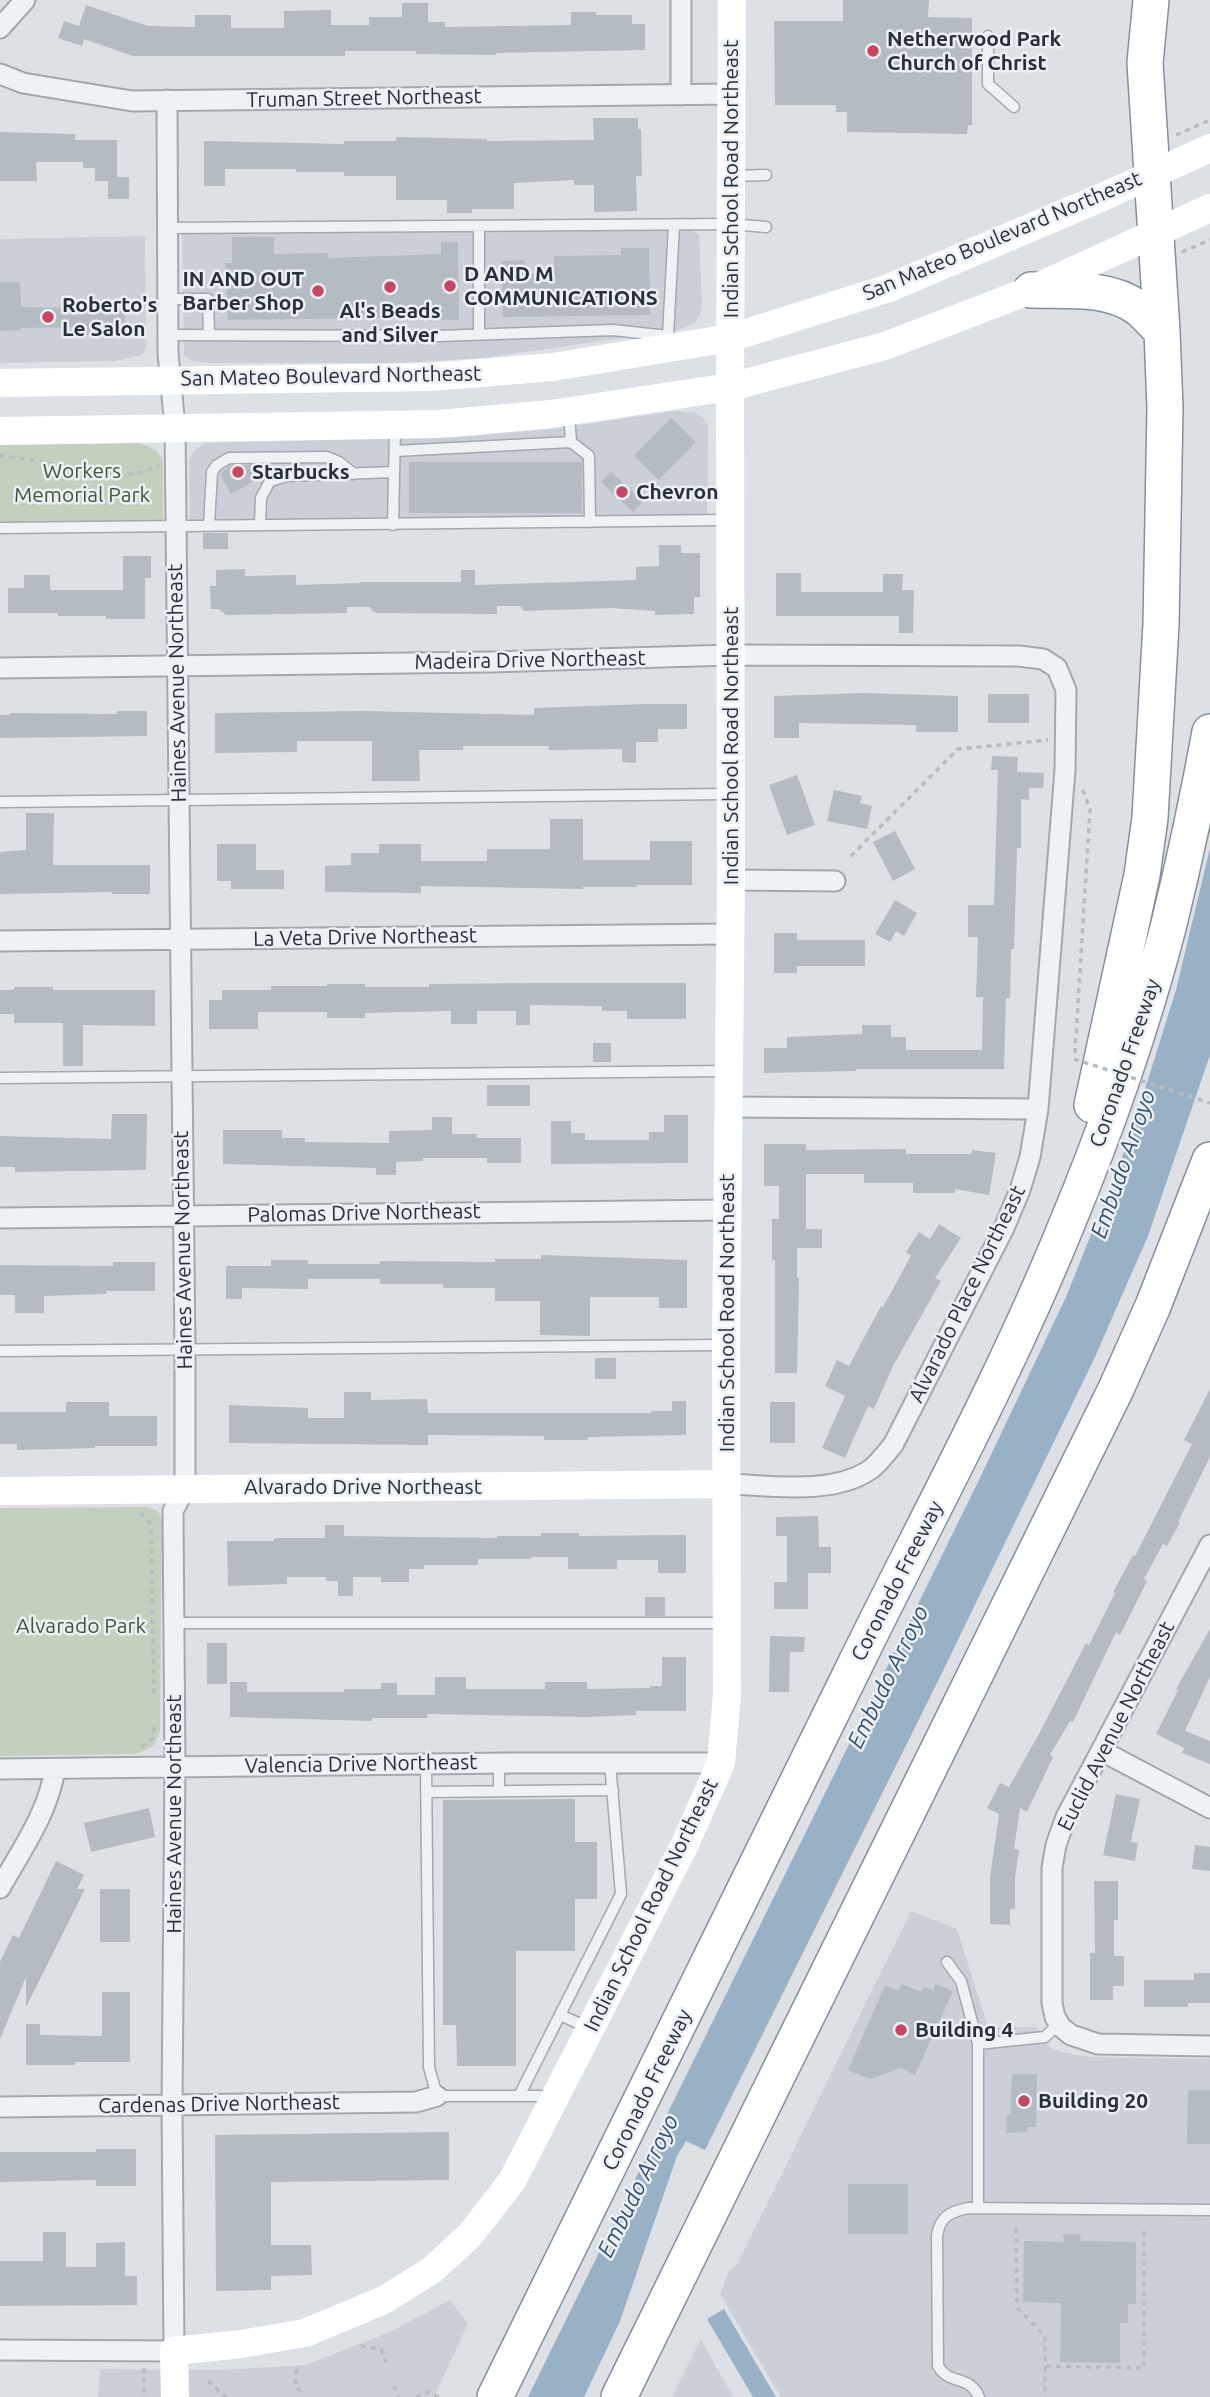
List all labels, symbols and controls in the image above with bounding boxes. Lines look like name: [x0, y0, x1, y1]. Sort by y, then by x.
place label: Netherwood Park Church of Christ: [887, 26, 1061, 76]
street label: Indian School Road Northeast: [718, 40, 744, 318]
marker: Netherwood Park Church of Christ: [865, 43, 881, 59]
street label: Truman Street Northeast: [246, 83, 482, 113]
street label: San Mateo Boulevard Northeast: [859, 166, 1145, 306]
place label: D AND M COMMUNICATIONS: [464, 261, 658, 311]
place label: IN AND OUT Barber Shop: [182, 266, 304, 316]
marker: D AND M COMMUNICATIONS: [442, 278, 458, 294]
marker: Al's Beads and Silver: [382, 279, 398, 295]
marker: IN AND OUT Barber Shop: [310, 283, 326, 299]
place label: Roberto's Le Salon: [62, 292, 157, 342]
place label: Al's Beads and Silver: [339, 298, 441, 348]
marker: Roberto's Le Salon: [40, 309, 56, 325]
street label: San Mateo Boulevard Northeast: [181, 361, 481, 391]
park label: Workers Memorial Park: [14, 458, 150, 508]
place label: Starbucks: [252, 459, 350, 485]
marker: Starbucks: [230, 464, 246, 480]
place label: Chevron: [636, 479, 718, 505]
marker: Chevron: [614, 484, 630, 500]
street label: Haines Avenue Northeast: [162, 563, 192, 803]
street label: Indian School Road Northeast: [718, 607, 744, 885]
street label: Madeira Drive Northeast: [414, 645, 646, 675]
street label: La Veta Drive Northeast: [253, 922, 477, 952]
street label: Coronado Freeway: [1084, 975, 1166, 1151]
water label: Embudo Arroyo: [1085, 1086, 1161, 1242]
street label: Haines Avenue Northeast: [168, 1130, 198, 1370]
street label: Indian School Road Northeast: [714, 1174, 740, 1452]
street label: Alvarado Place Northeast: [903, 1181, 1031, 1407]
street label: Palomas Drive Northeast: [247, 1198, 481, 1228]
street label: Alvarado Drive Northeast: [244, 1474, 482, 1500]
street label: Coronado Freeway: [846, 1497, 948, 1665]
water label: Embudo Arroyo: [842, 1601, 934, 1753]
park label: Alvarado Park: [16, 1613, 146, 1639]
street label: Euclid Avenue Northeast: [1052, 1617, 1180, 1835]
street label: Haines Avenue Northeast: [161, 1695, 187, 1933]
street label: Valencia Drive Northeast: [244, 1749, 478, 1779]
street label: Indian School Road Northeast: [579, 1774, 723, 2036]
street label: Coronado Freeway: [597, 2005, 697, 2175]
place label: Building 4: [915, 2017, 1013, 2043]
marker: Building 4: [893, 2022, 909, 2038]
place label: Building 20: [1038, 2088, 1148, 2114]
street label: Cardenas Drive Northeast: [98, 2089, 340, 2119]
marker: Building 20: [1016, 2093, 1032, 2109]
water label: Embudo Arroyo: [592, 2110, 684, 2262]

